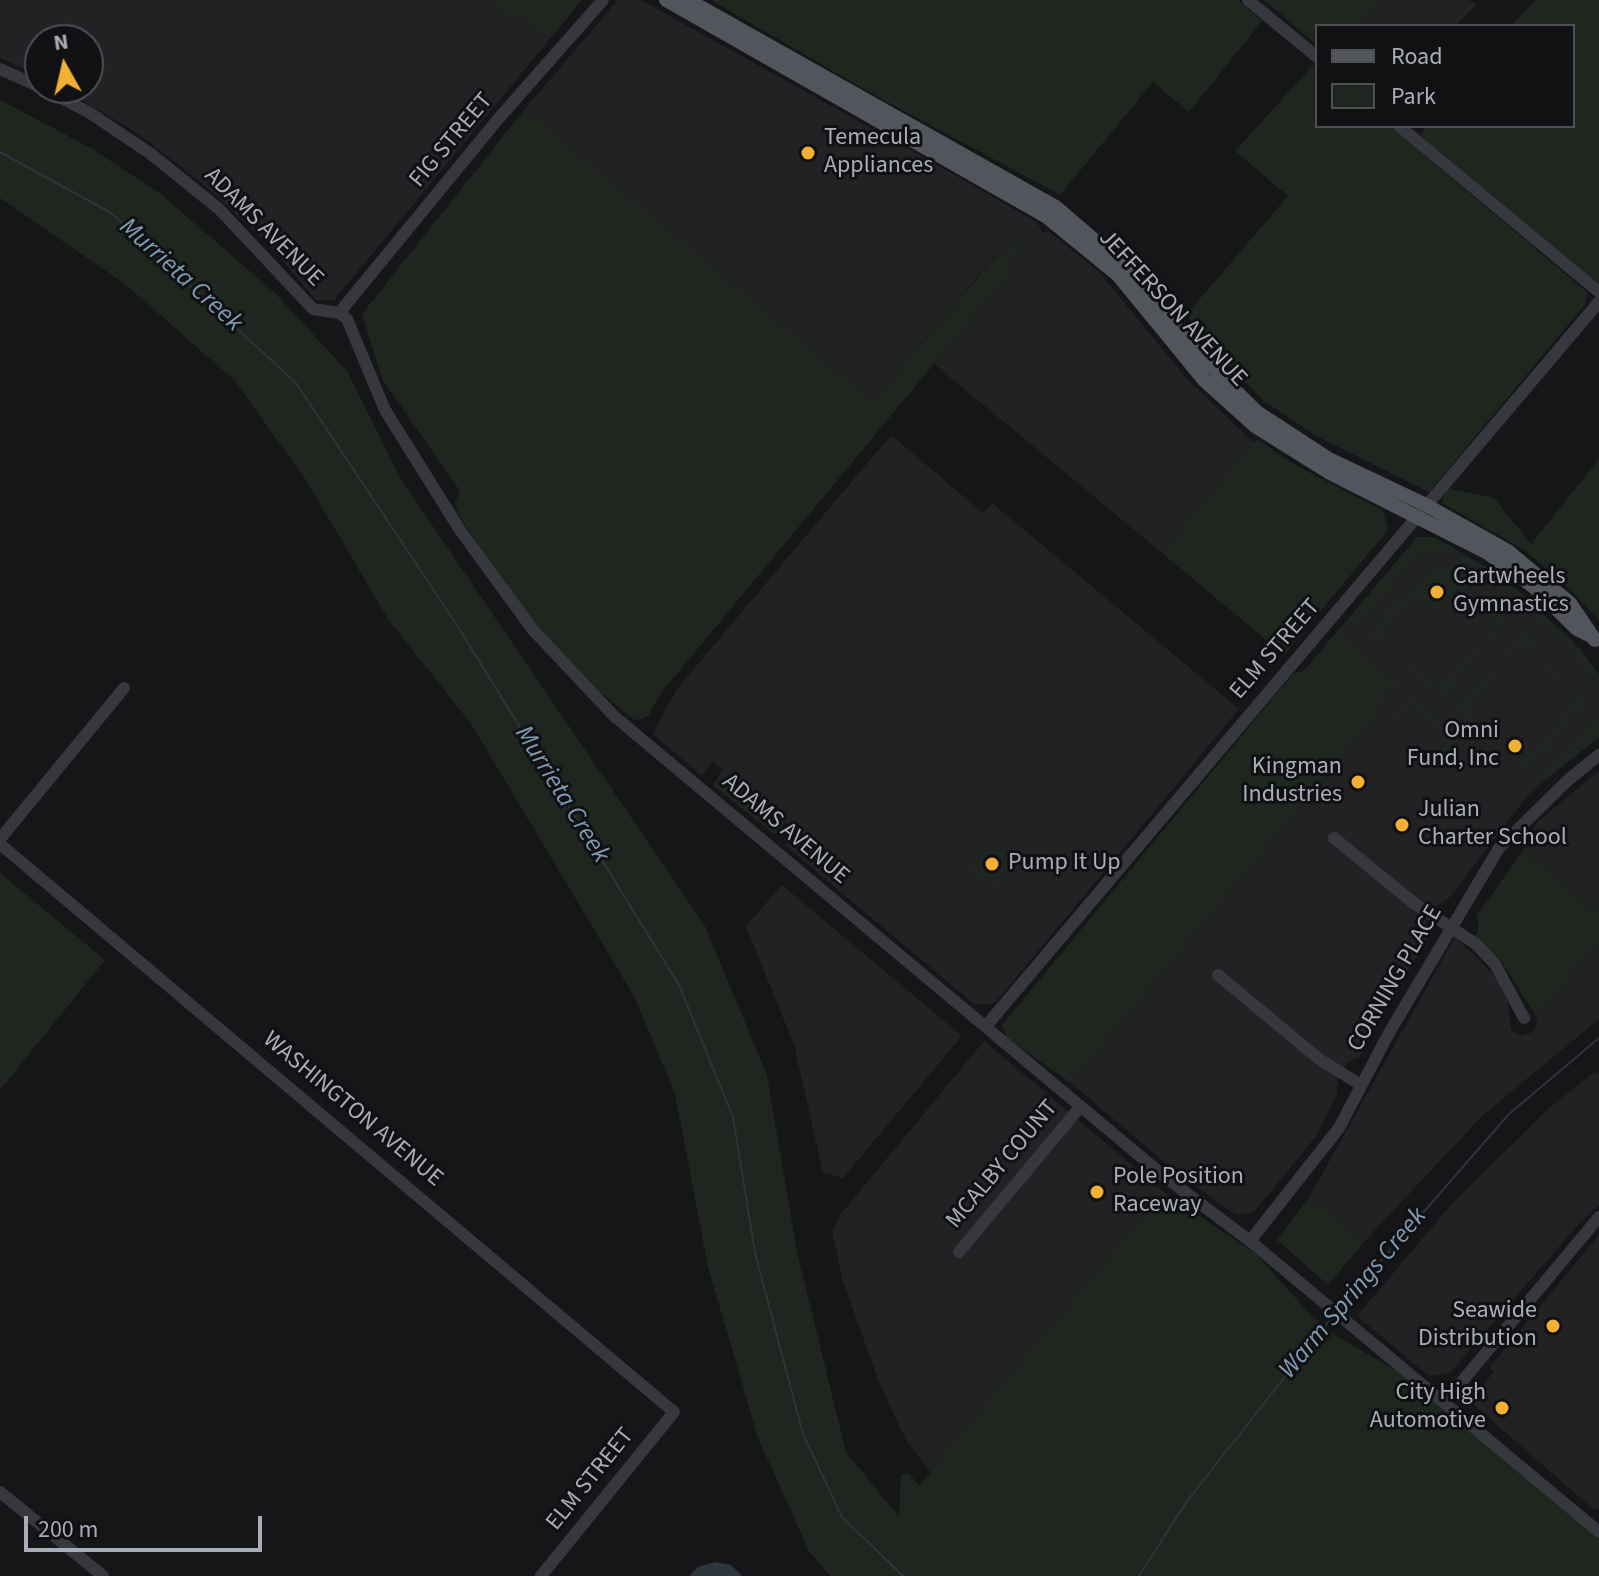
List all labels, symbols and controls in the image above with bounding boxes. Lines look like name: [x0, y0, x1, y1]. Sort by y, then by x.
north arrow: [24, 24, 104, 104]
legend: [1315, 24, 1575, 128]
text: N: [51, 25, 70, 59]
text: Road: [1391, 39, 1443, 74]
text: Park: [1391, 79, 1436, 114]
street label: FIG STREET: [404, 88, 500, 194]
place label: Temecula Appliances: [824, 125, 933, 181]
marker: Temecula Appliances: [799, 144, 817, 162]
street label: ADAMS AVENUE: [197, 162, 329, 294]
water label: Murrieta Creek: [112, 212, 248, 340]
street label: JEFFERSON AVENUE: [1092, 224, 1252, 394]
place label: Cartwheels Gymnastics: [1453, 564, 1569, 620]
marker: Cartwheels Gymnastics: [1428, 583, 1446, 601]
street label: ELM STREET: [1225, 594, 1327, 706]
place label: Omni Fund, Inc: [1407, 718, 1499, 774]
water label: Murrieta Creek: [507, 721, 615, 869]
marker: Omni Fund, Inc: [1506, 737, 1524, 755]
place label: Kingman Industries: [1242, 754, 1342, 810]
street label: ADAMS AVENUE: [716, 769, 854, 891]
marker: Kingman Industries: [1349, 773, 1367, 791]
place label: Julian Charter School: [1418, 797, 1567, 853]
marker: Julian Charter School: [1393, 816, 1411, 834]
place label: Pump It Up: [1008, 850, 1121, 878]
marker: Pump It Up: [983, 855, 1001, 873]
street label: CORNING PLACE: [1343, 901, 1449, 1057]
street label: WASHINGTON AVENUE: [256, 1026, 448, 1194]
street label: MCALBY COUNT: [941, 1095, 1065, 1235]
place label: Pole Position Raceway: [1113, 1164, 1244, 1220]
marker: Pole Position Raceway: [1088, 1183, 1106, 1201]
water label: Warm Springs Creek: [1273, 1202, 1435, 1386]
place label: Seawide Distribution: [1418, 1298, 1537, 1354]
marker: Seawide Distribution: [1544, 1317, 1562, 1335]
place label: City High Automotive: [1370, 1380, 1486, 1436]
marker: City High Automotive: [1493, 1399, 1511, 1417]
street label: ELM STREET: [541, 1423, 641, 1537]
scale bar: [28, 1500, 266, 1550]
text: 200 m: [38, 1512, 98, 1547]

